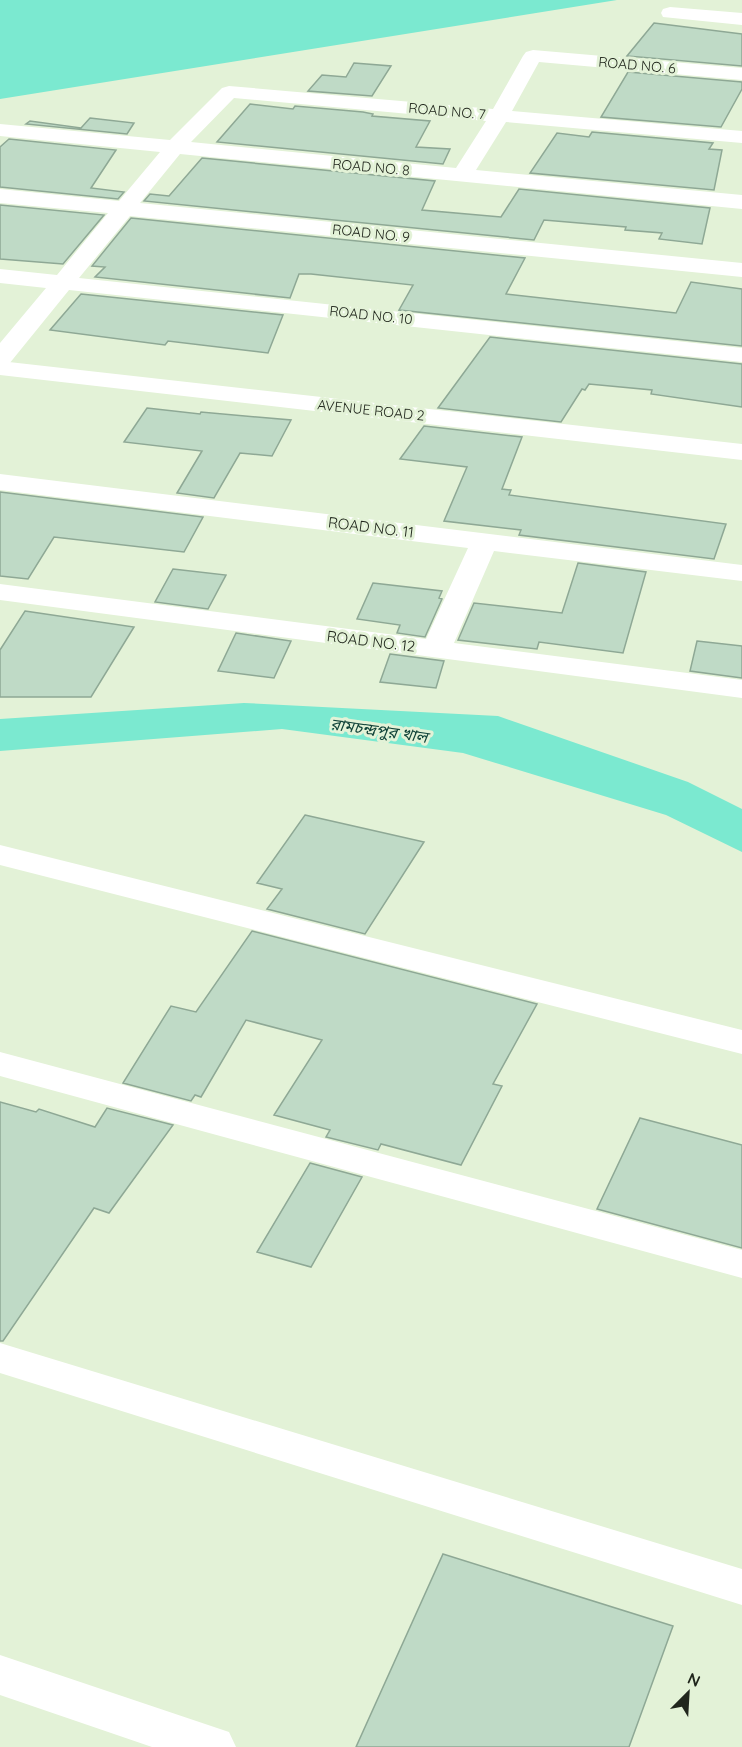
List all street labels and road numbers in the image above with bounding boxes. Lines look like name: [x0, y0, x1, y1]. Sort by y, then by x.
street label: ROAD NO. 6: [598, 53, 677, 77]
street label: ROAD NO. 7: [408, 99, 486, 123]
street label: ROAD NO. 8: [332, 155, 410, 179]
street label: ROAD NO. 9: [331, 220, 411, 246]
street label: ROAD NO. 10: [328, 302, 414, 328]
street label: AVENUE ROAD 2: [317, 395, 426, 425]
street label: ROAD NO. 11: [327, 512, 415, 542]
street label: ROAD NO. 12: [326, 626, 416, 656]

